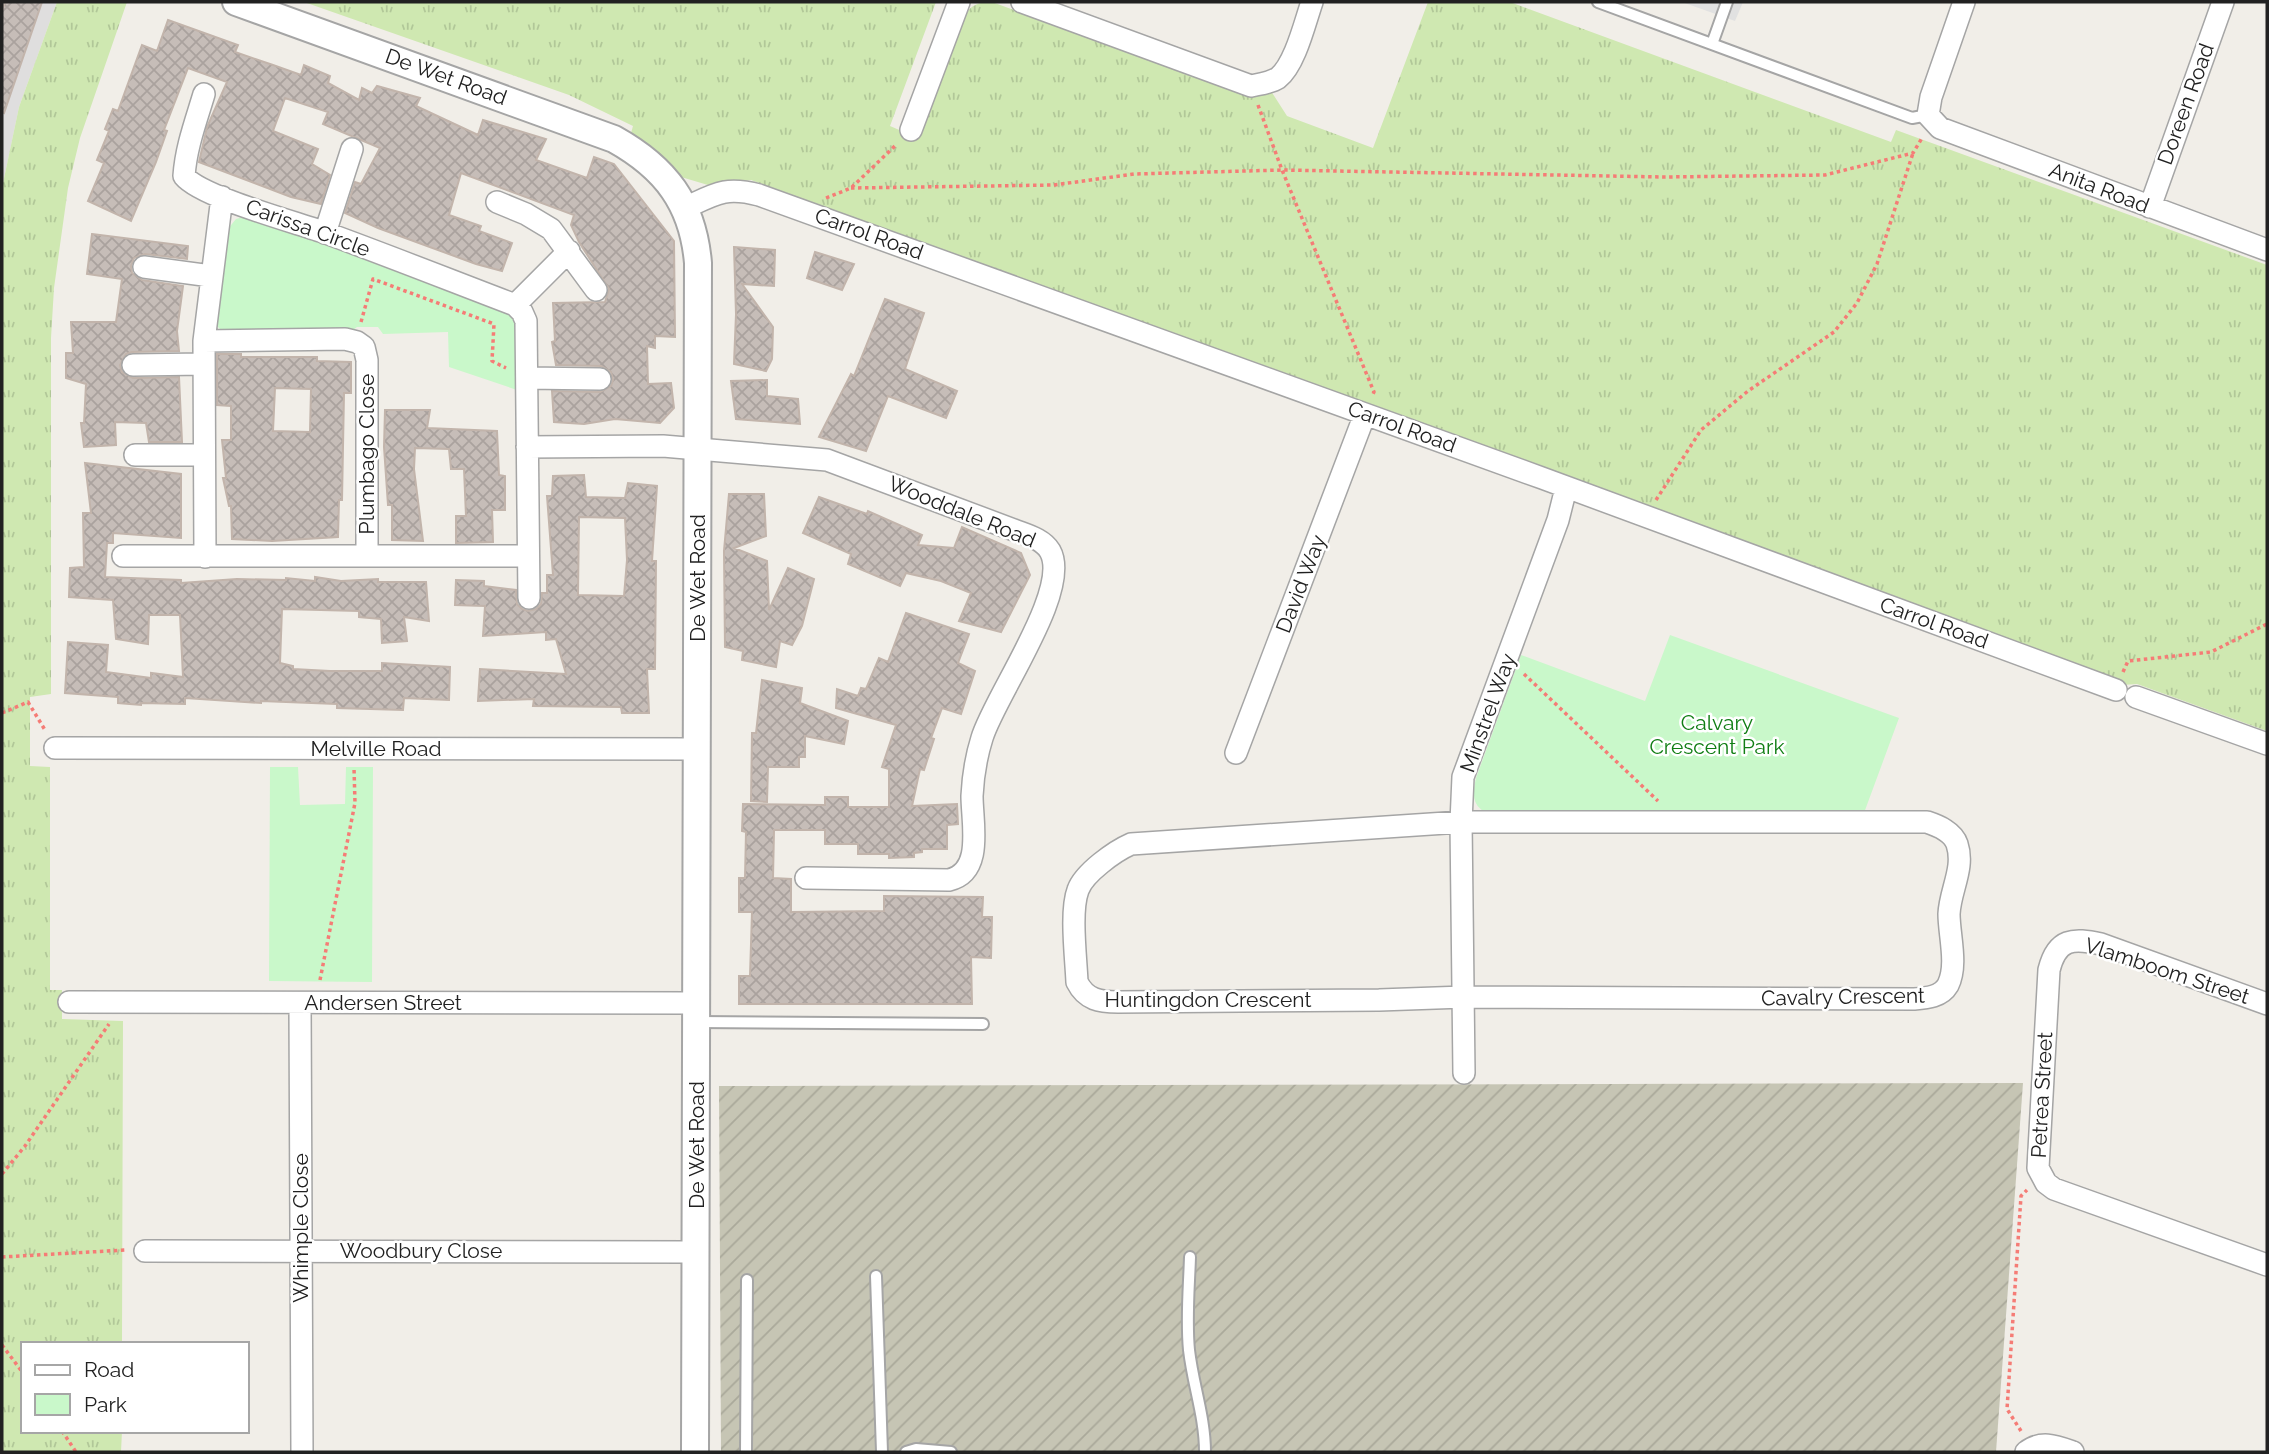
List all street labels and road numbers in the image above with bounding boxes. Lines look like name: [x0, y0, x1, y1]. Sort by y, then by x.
street label: Doreen Road: [2152, 40, 2219, 168]
street label: De Wet Road: [382, 43, 510, 110]
street label: Anita Road: [2046, 157, 2153, 218]
street label: Carissa Circle: [243, 193, 374, 262]
street label: Carrol Road: [812, 202, 927, 265]
street label: Plumbago Close: [354, 374, 379, 534]
street label: Carrol Road: [1345, 395, 1460, 458]
street label: Wooddale Road: [885, 471, 1040, 553]
street label: De Wet Road: [685, 514, 710, 642]
street label: David Way: [1270, 531, 1331, 636]
street label: Carrol Road: [1877, 591, 1992, 654]
street label: Minstrel Way: [1454, 650, 1521, 776]
street label: Melville Road: [310, 736, 442, 761]
street label: Vlamboom Street: [2082, 932, 2253, 1009]
street label: Cavalry Crescent: [1761, 983, 1925, 1010]
street label: Huntingdon Crescent: [1105, 987, 1311, 1012]
street label: Andersen Street: [304, 990, 462, 1015]
street label: Petrea Street: [2026, 1031, 2057, 1159]
street label: De Wet Road: [684, 1081, 709, 1209]
street label: Whimple Close: [288, 1153, 313, 1303]
street label: Woodbury Close: [340, 1238, 502, 1263]

